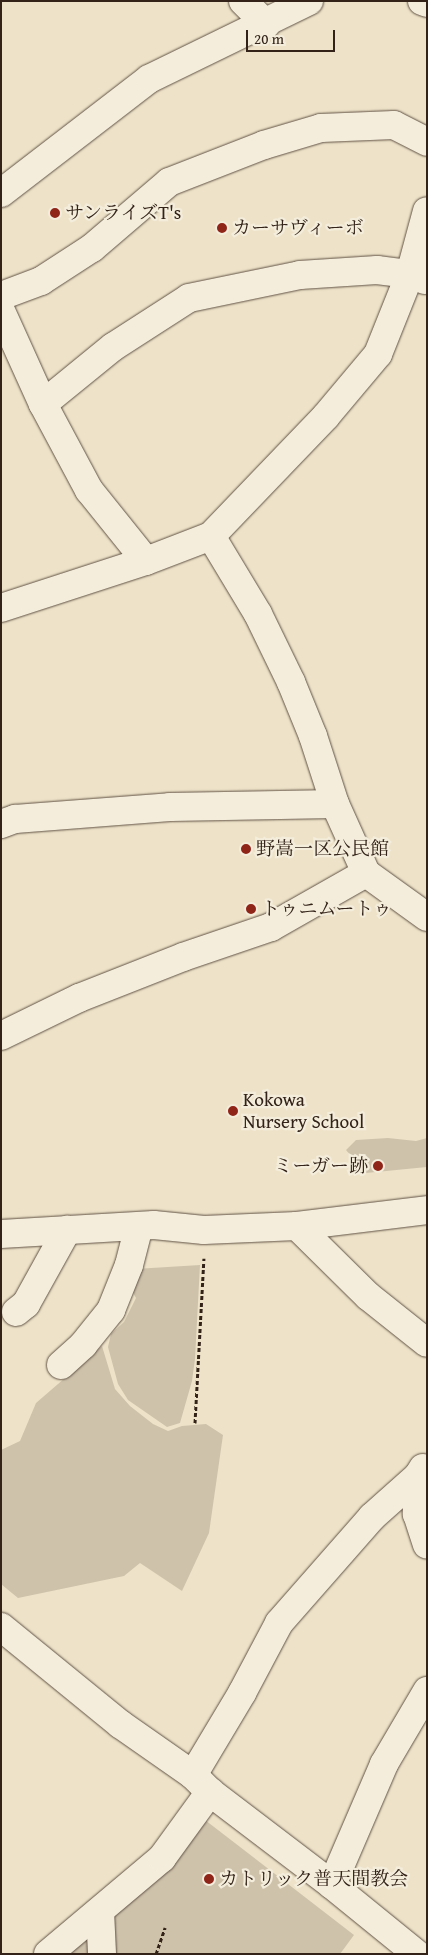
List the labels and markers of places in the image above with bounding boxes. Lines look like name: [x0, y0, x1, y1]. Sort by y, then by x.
place label: サンライズT's: [65, 202, 183, 224]
marker: サンライズT's: [49, 207, 61, 219]
place label: カーサヴィーボ: [232, 217, 365, 239]
marker: カーサヴィーボ: [216, 222, 228, 234]
place label: 野嵩一区公民館: [256, 838, 389, 860]
marker: 野嵩一区公民館: [240, 843, 252, 855]
place label: トゥニムートゥ: [261, 898, 393, 920]
marker: トゥニムートゥ: [245, 903, 257, 915]
place label: Kokowa Nursery School: [243, 1089, 364, 1133]
marker: Kokowa Nursery School: [227, 1105, 239, 1117]
place label: ミーガー跡: [273, 1155, 368, 1177]
marker: ミーガー跡: [372, 1160, 384, 1172]
place label: カトリック普天間教会: [219, 1868, 409, 1890]
marker: カトリック普天間教会: [203, 1873, 215, 1885]

